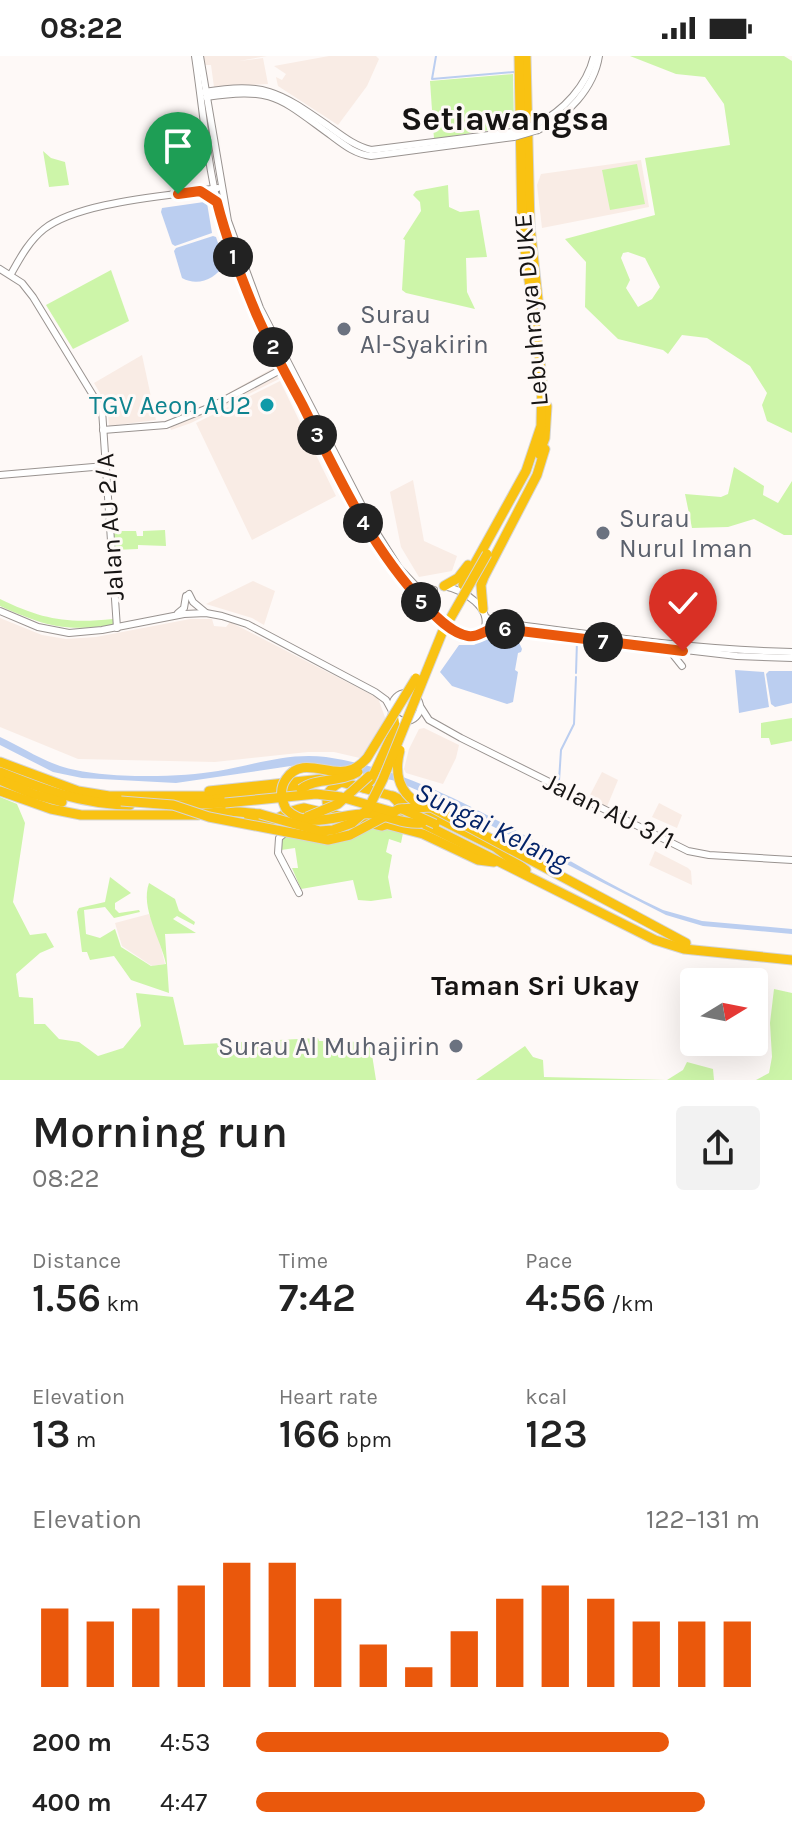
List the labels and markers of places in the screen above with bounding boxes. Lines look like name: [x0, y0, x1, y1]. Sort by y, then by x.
pin: [144, 112, 212, 194]
pin: 1: [213, 237, 253, 277]
place label: Surau Al-Syakirin: [360, 299, 489, 360]
marker: Surau Al-Syakirin: [335, 320, 353, 338]
pin: 2: [253, 327, 293, 367]
place label: TGV Aeon AU2: [89, 390, 251, 421]
marker: TGV Aeon AU2: [258, 396, 276, 414]
pin: 3: [297, 415, 337, 455]
pin: 4: [343, 503, 383, 543]
place label: Surau Nurul Iman: [619, 503, 753, 564]
marker: Surau Nurul Iman: [594, 524, 612, 542]
pin: [649, 569, 717, 651]
pin: 5: [401, 582, 441, 622]
pin: 6: [485, 609, 525, 649]
pin: 7: [583, 622, 623, 662]
place label: Surau Al Muhajirin: [218, 1031, 440, 1062]
marker: Surau Al Muhajirin: [447, 1037, 465, 1055]

